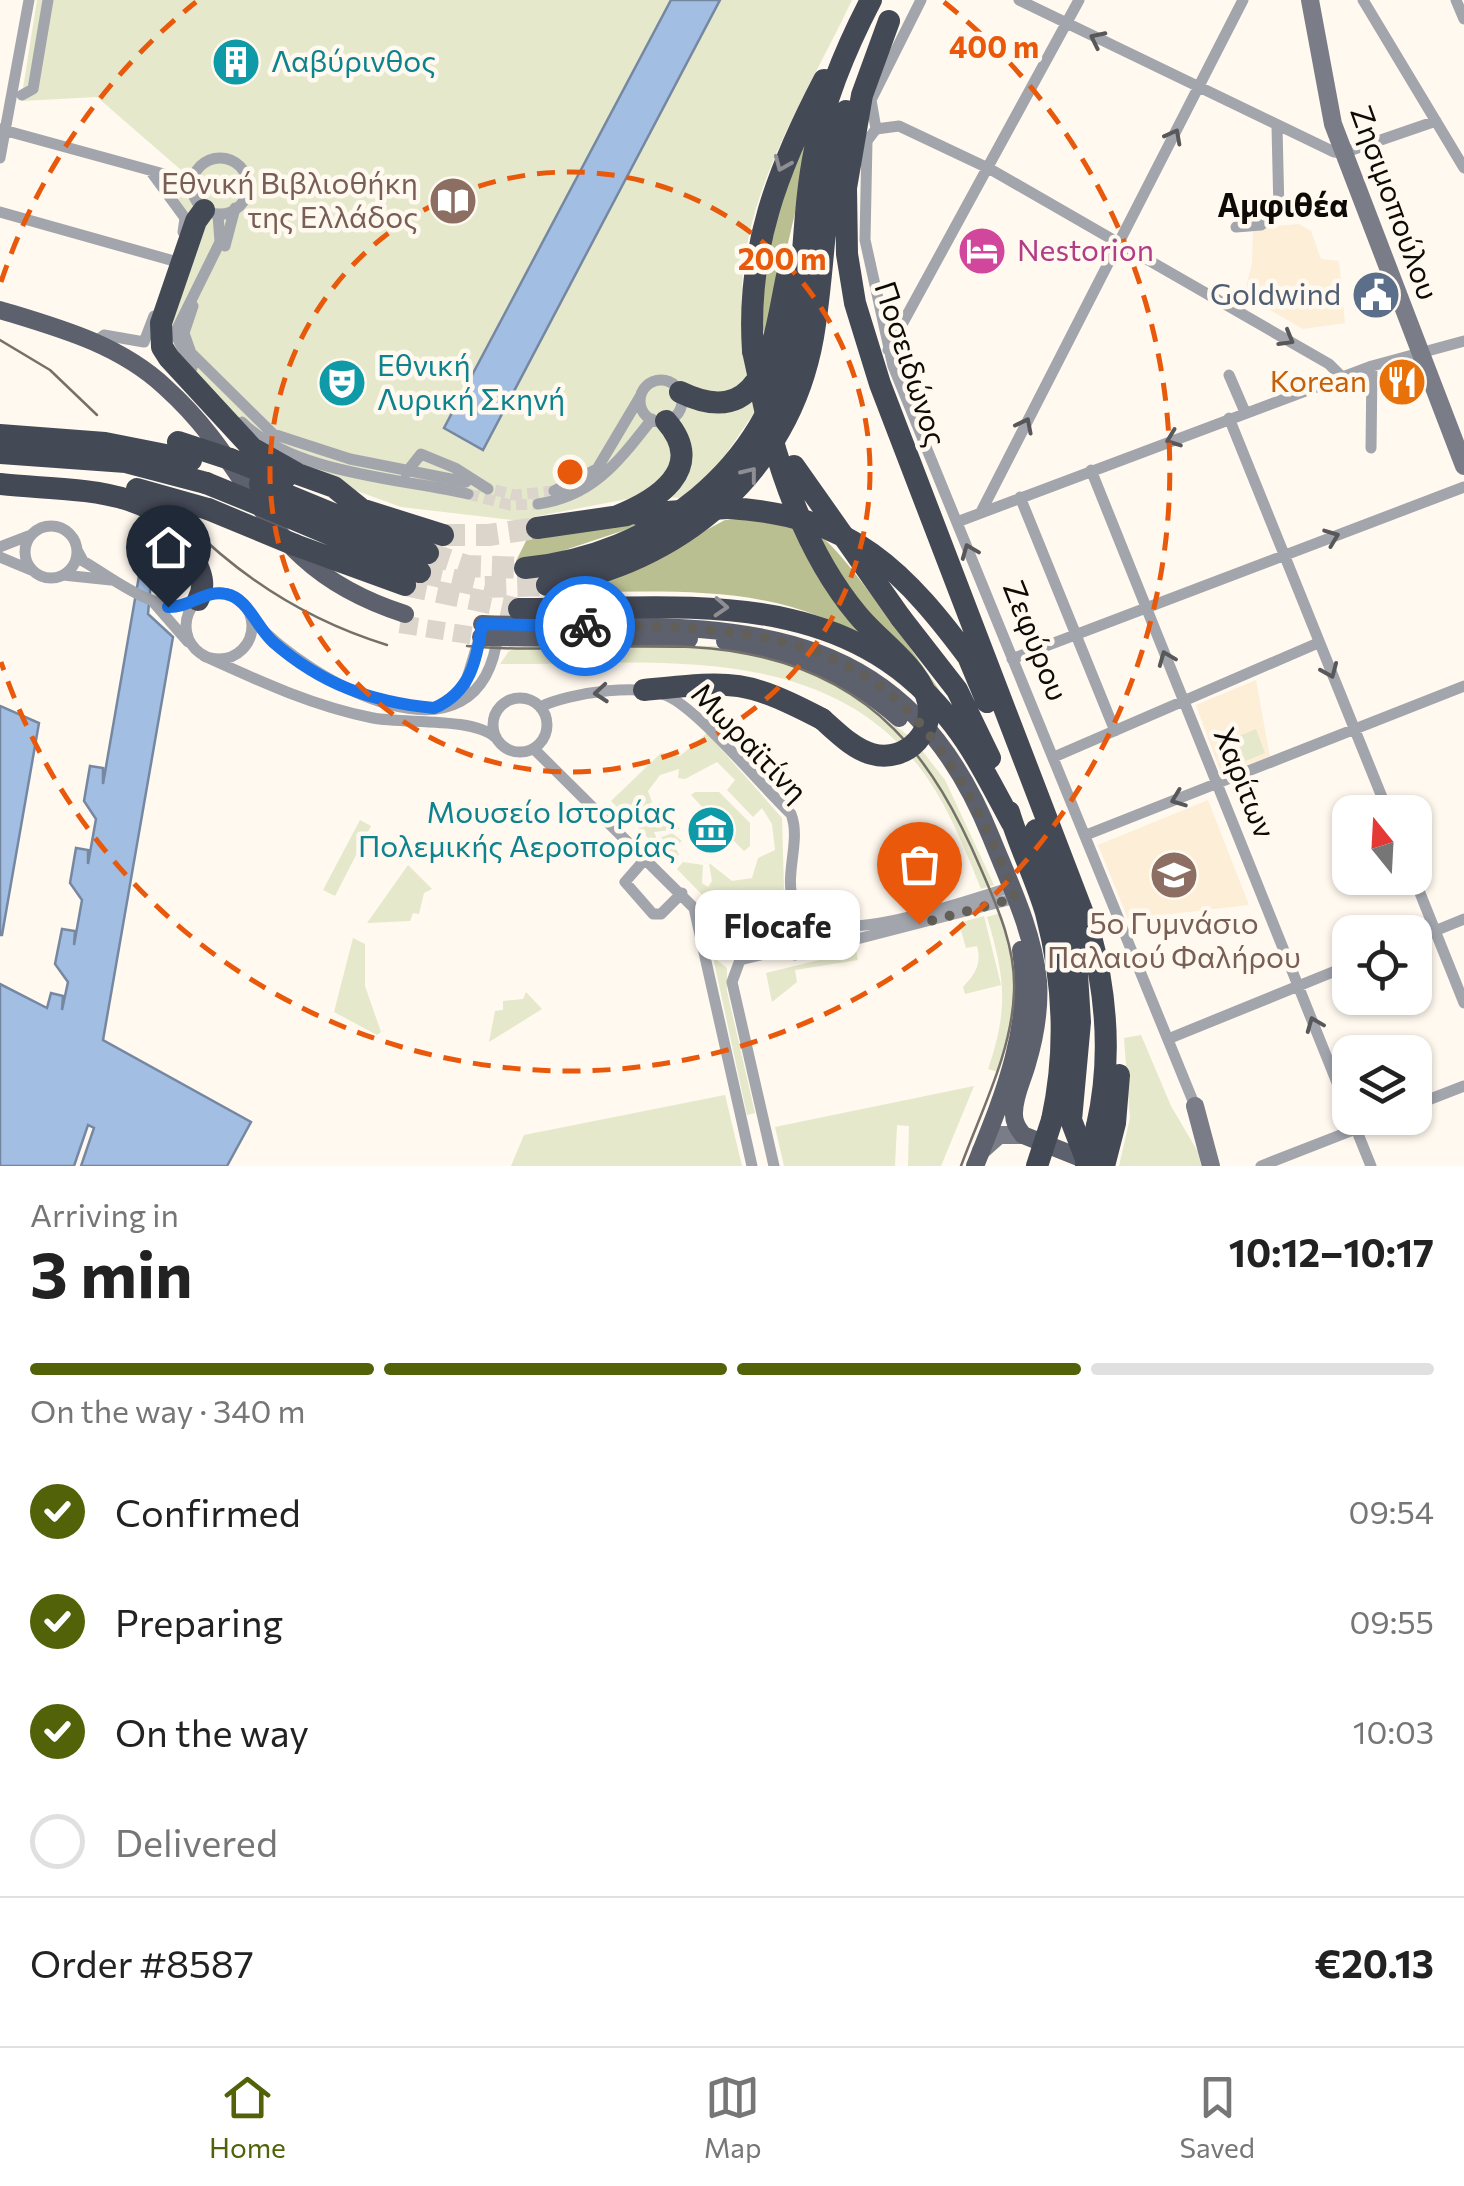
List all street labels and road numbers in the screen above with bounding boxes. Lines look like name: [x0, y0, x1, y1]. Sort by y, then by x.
street label: Ζησιμοπούλου: [1344, 100, 1449, 304]
street label: Ποσειδώνος: [868, 276, 956, 450]
street label: Ζεφύρου: [997, 575, 1078, 705]
street label: Μωραϊτίνη: [685, 674, 817, 808]
street label: Χαρίτων: [1207, 721, 1285, 843]

